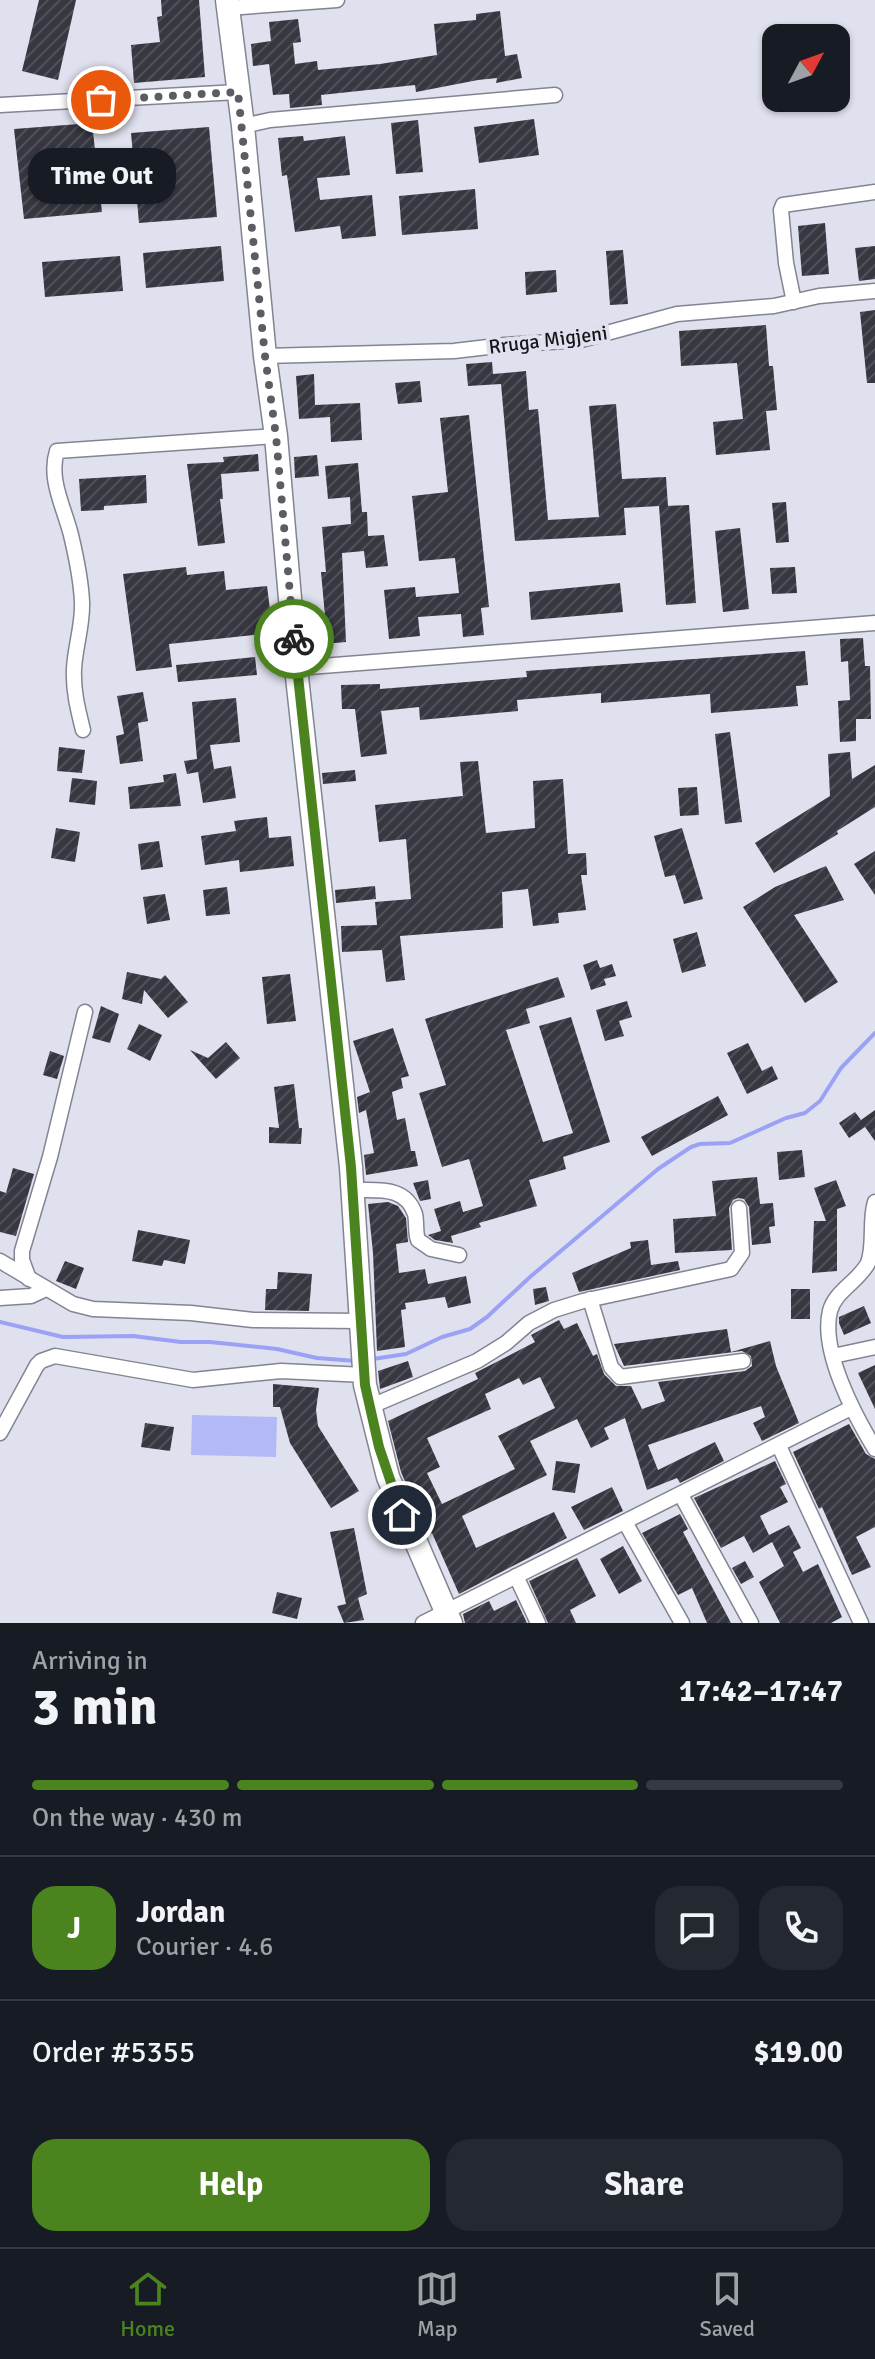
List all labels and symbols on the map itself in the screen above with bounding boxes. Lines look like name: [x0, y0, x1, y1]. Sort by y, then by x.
north arrow: [762, 24, 850, 112]
pin: [67, 66, 135, 134]
callout: Time Out: [27, 148, 175, 204]
street label: Rruga Migjeni: [487, 320, 609, 360]
courier: [254, 599, 334, 679]
pin: [368, 1481, 436, 1549]

